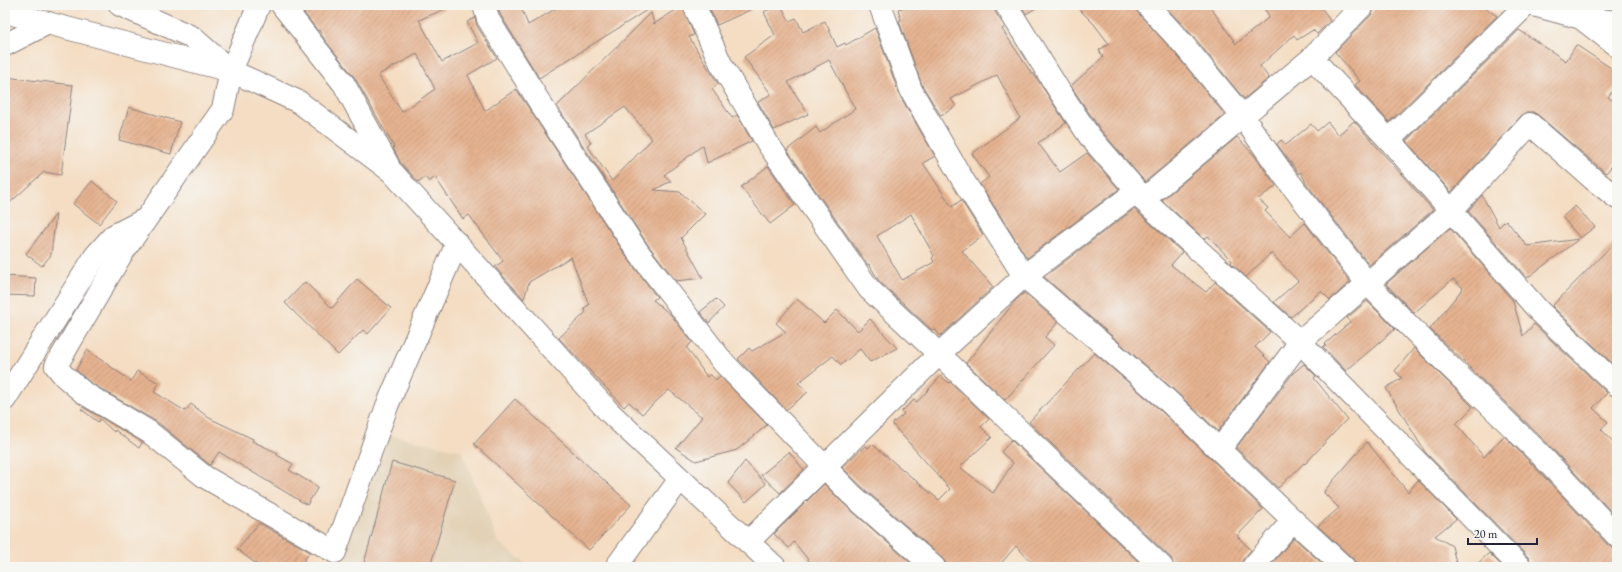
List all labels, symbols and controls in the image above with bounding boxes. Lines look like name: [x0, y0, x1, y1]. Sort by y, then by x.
scale bar: [1468, 520, 1537, 546]
text: 20 m: [1474, 526, 1498, 542]

